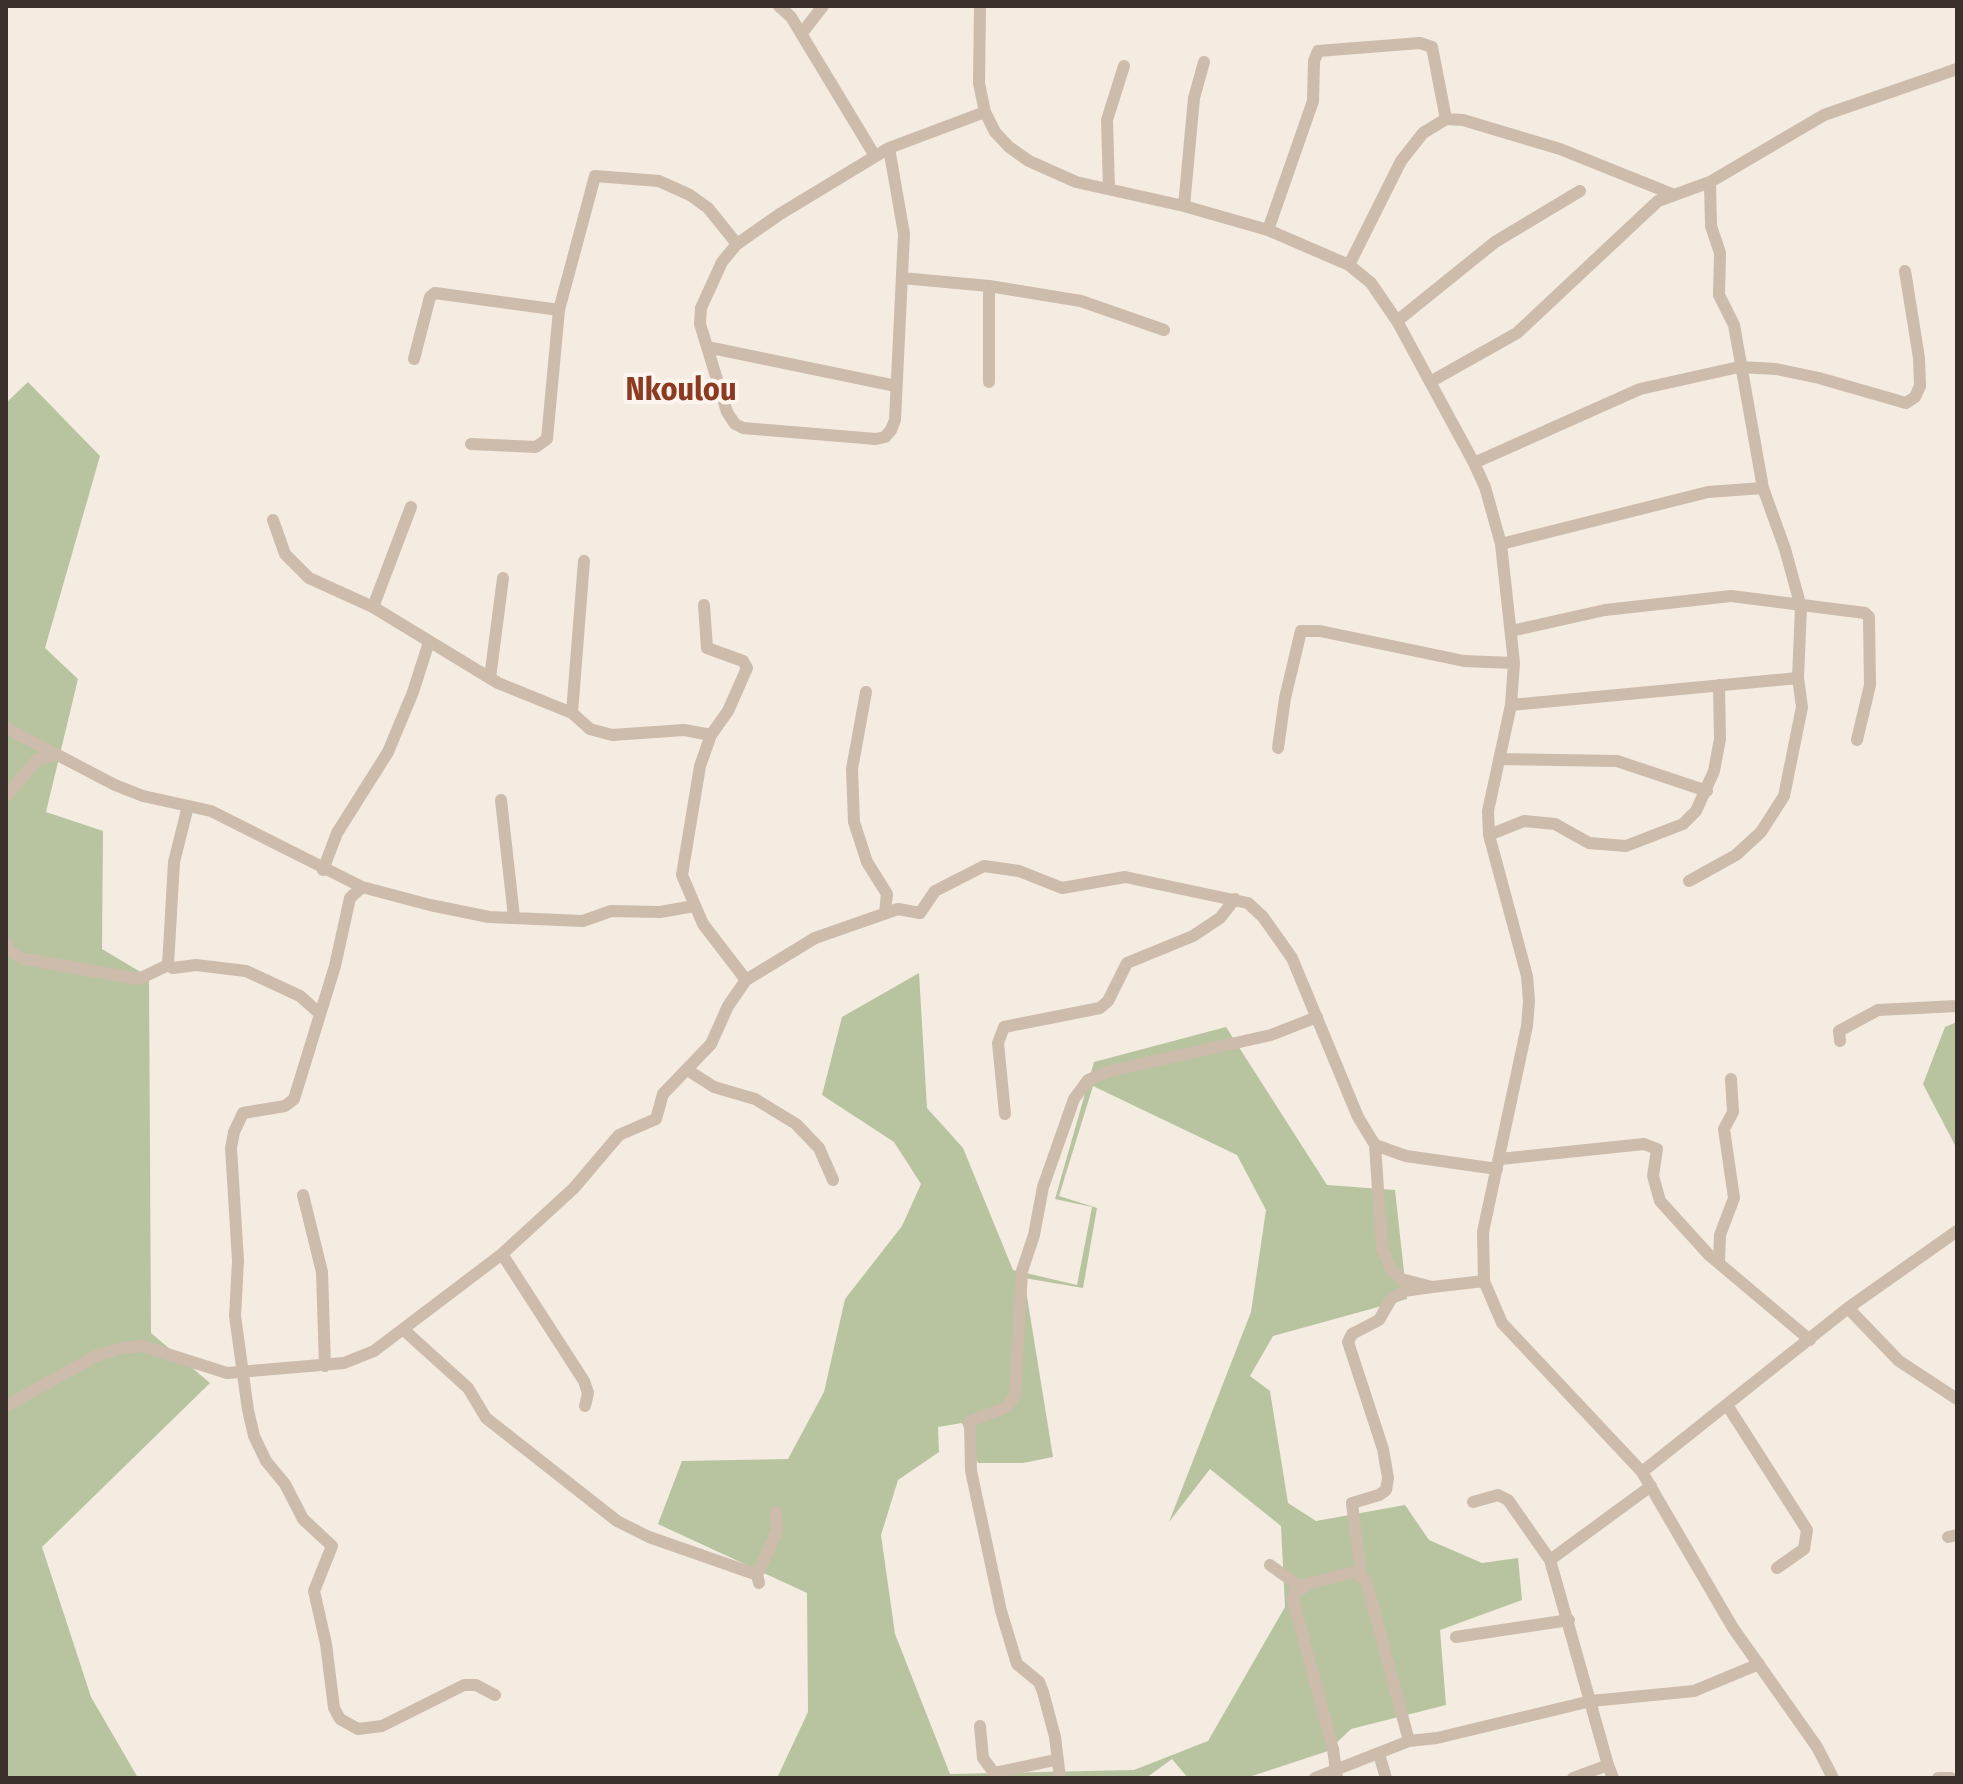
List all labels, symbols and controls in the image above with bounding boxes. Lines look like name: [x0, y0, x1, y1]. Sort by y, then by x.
district label: Nkoulou: [625, 372, 737, 410]

